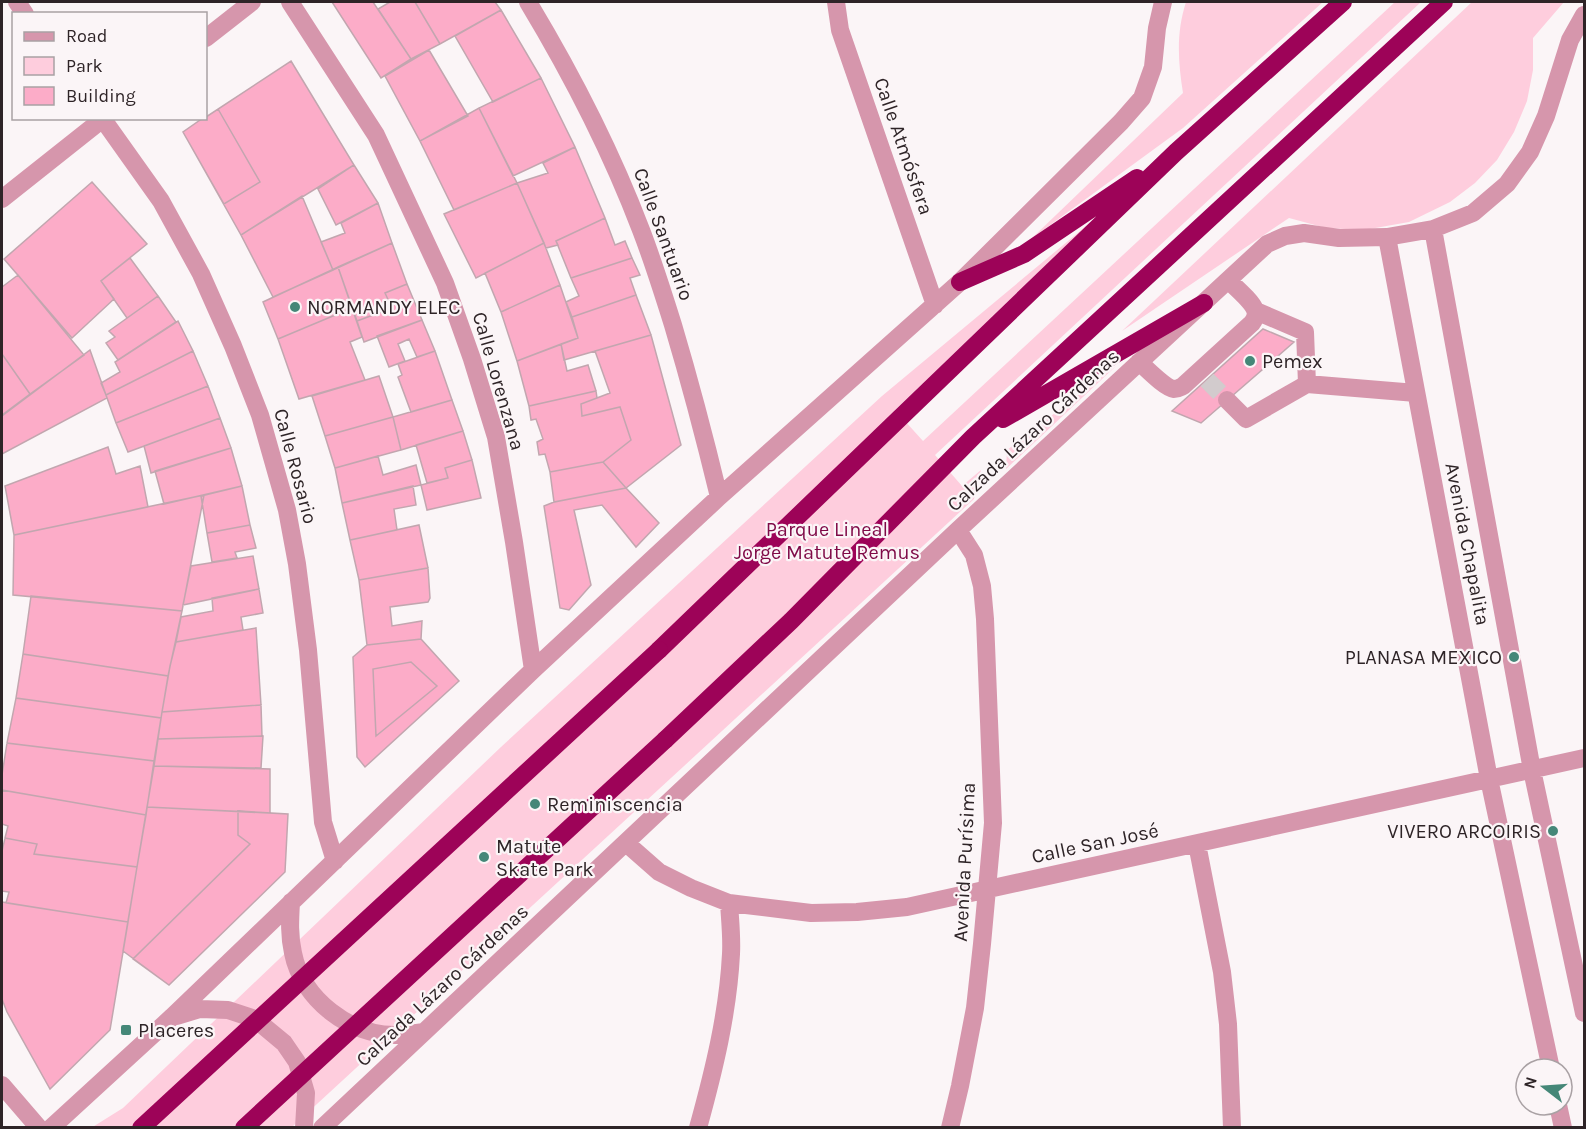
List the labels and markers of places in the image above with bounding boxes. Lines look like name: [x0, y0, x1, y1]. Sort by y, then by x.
place label: NORMANDY ELEC: [307, 296, 460, 319]
marker: NORMANDY ELEC: [288, 300, 302, 314]
place label: Pemex: [1262, 350, 1323, 373]
marker: Pemex: [1243, 354, 1257, 368]
place label: PLANASA MEXICO: [1345, 646, 1502, 669]
marker: PLANASA MEXICO: [1507, 650, 1521, 664]
place label: Reminiscencia: [547, 793, 683, 816]
marker: Reminiscencia: [528, 797, 542, 811]
place label: VIVERO ARCOIRIS: [1387, 820, 1541, 843]
marker: VIVERO ARCOIRIS: [1546, 824, 1560, 838]
place label: Matute Skate Park: [496, 835, 594, 881]
marker: Matute Skate Park: [477, 850, 491, 864]
place label: Placeres: [138, 1019, 214, 1042]
marker: Placeres: [119, 1023, 133, 1037]

